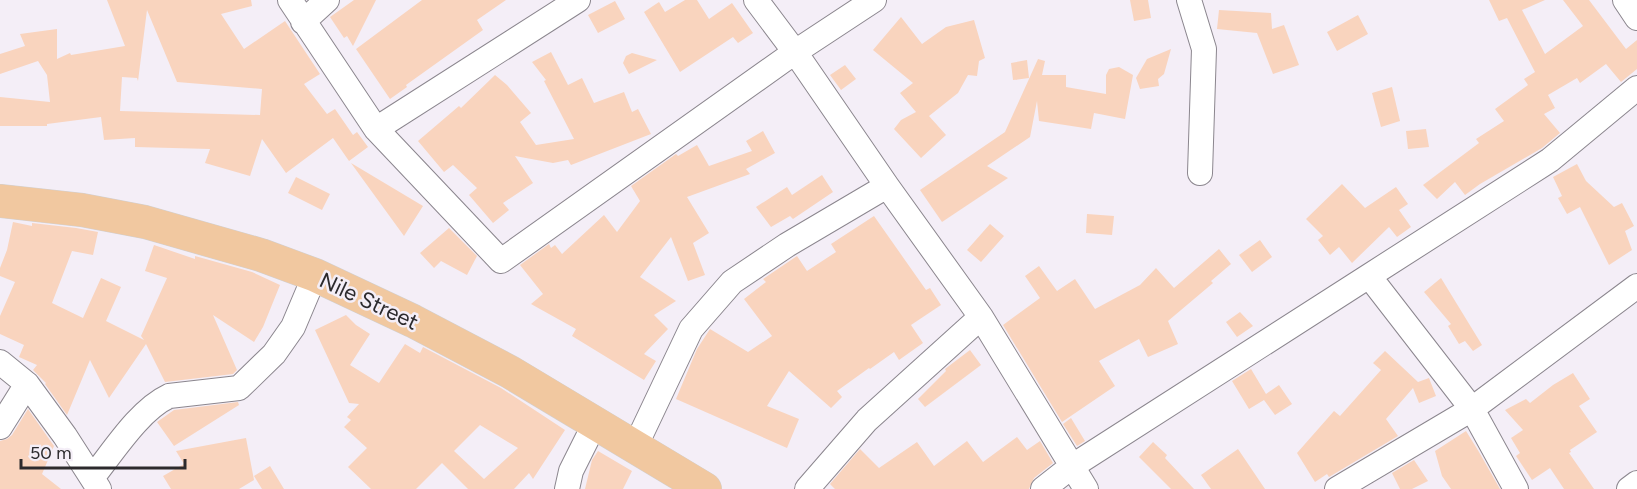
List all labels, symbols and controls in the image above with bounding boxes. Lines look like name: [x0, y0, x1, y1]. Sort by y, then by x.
street label: Nile Street: [315, 266, 423, 336]
scale bar: [21, 432, 184, 470]
text: 50 m: [30, 442, 72, 464]

